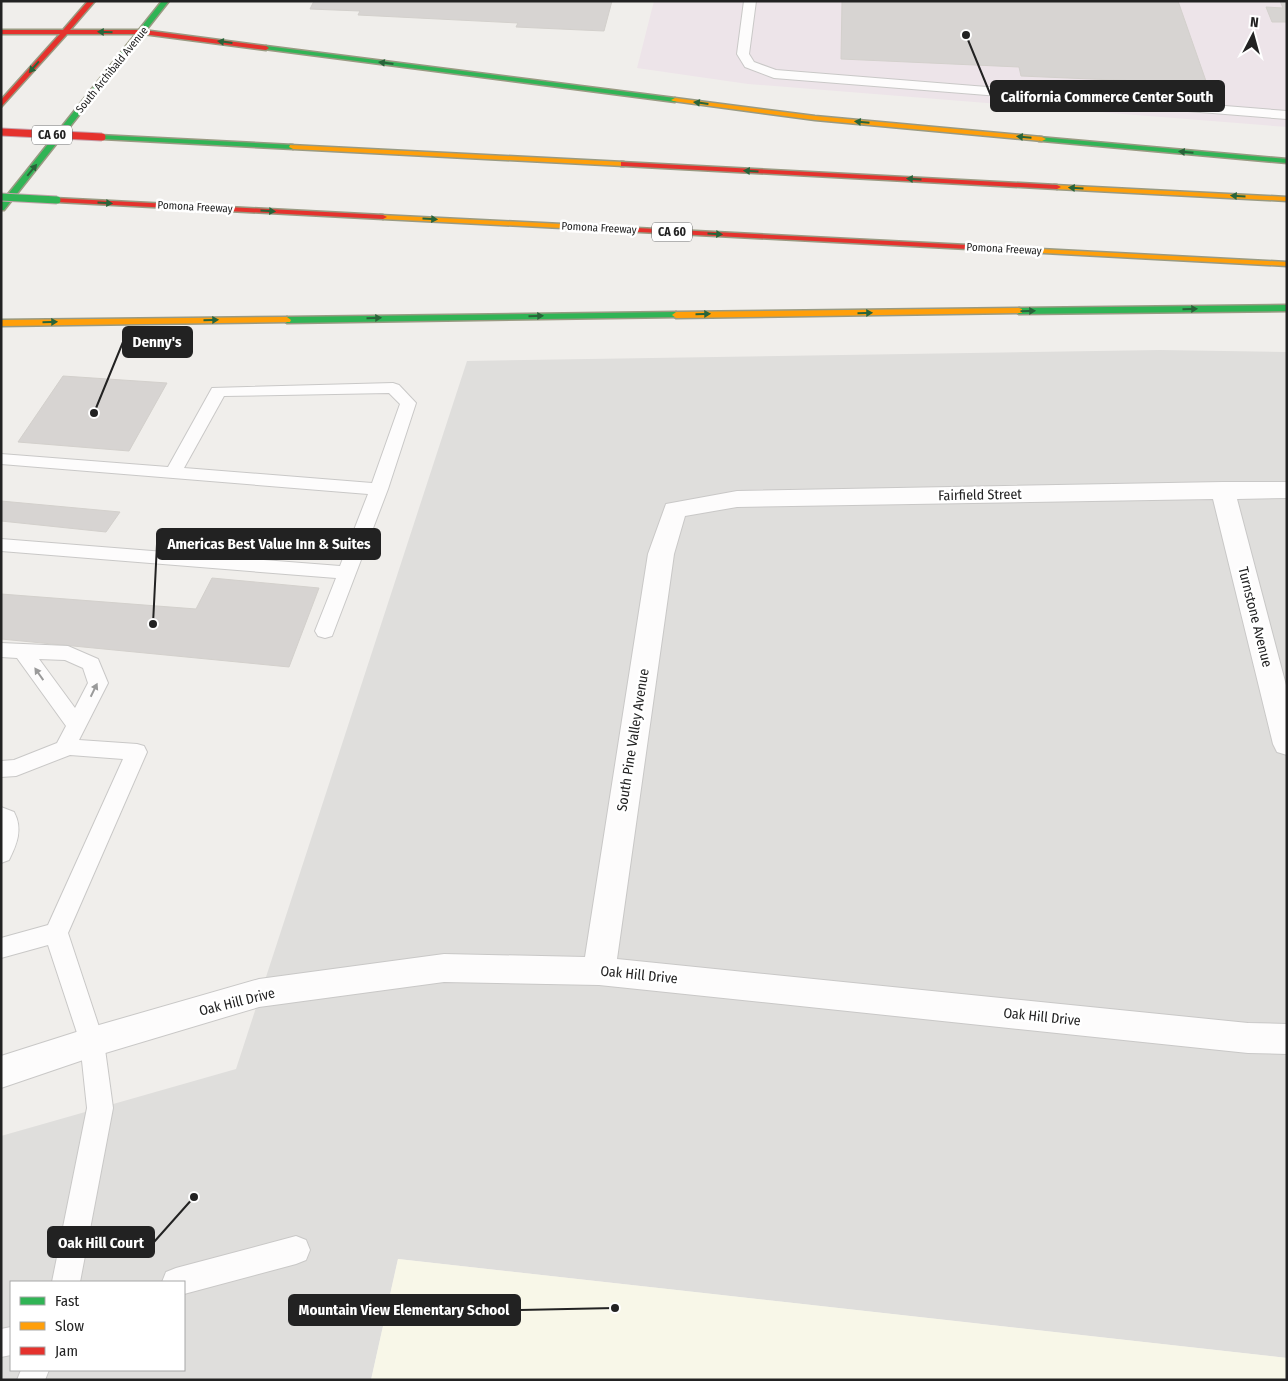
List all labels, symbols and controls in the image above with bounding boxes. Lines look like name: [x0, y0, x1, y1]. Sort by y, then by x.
north arrow: [1228, 10, 1278, 60]
text: N: [1249, 14, 1259, 31]
street label: South Archibald Avenue: [73, 24, 151, 116]
one-way arrow: [97, 28, 113, 36]
one-way arrow: [217, 38, 233, 46]
one-way arrow: [378, 59, 394, 67]
one-way arrow: [28, 61, 40, 73]
callout: California Commerce Center South: [991, 81, 1224, 111]
text: California Commerce Center South: [1001, 88, 1213, 106]
one-way arrow: [693, 99, 709, 107]
one-way arrow: [854, 118, 870, 126]
road number: CA 60: [32, 126, 72, 144]
one-way arrow: [1016, 133, 1032, 141]
one-way arrow: [1178, 148, 1194, 156]
one-way arrow: [26, 164, 37, 177]
one-way arrow: [743, 166, 759, 174]
one-way arrow: [905, 175, 921, 183]
one-way arrow: [1068, 183, 1084, 191]
one-way arrow: [1230, 192, 1246, 200]
one-way arrow: [98, 199, 114, 207]
street label: Pomona Freeway: [157, 199, 233, 215]
one-way arrow: [260, 207, 276, 215]
one-way arrow: [422, 216, 438, 224]
street label: Pomona Freeway: [561, 220, 637, 236]
road number: CA 60: [652, 222, 692, 242]
one-way arrow: [707, 231, 723, 239]
street label: Pomona Freeway: [966, 241, 1042, 257]
one-way arrow: [1183, 305, 1199, 313]
one-way arrow: [1020, 307, 1036, 315]
one-way arrow: [858, 309, 874, 317]
one-way arrow: [695, 310, 711, 318]
one-way arrow: [528, 312, 544, 320]
one-way arrow: [366, 313, 382, 321]
one-way arrow: [203, 316, 219, 324]
one-way arrow: [42, 318, 58, 326]
callout: Denny's: [123, 327, 192, 357]
text: Denny's: [132, 333, 182, 351]
street label: Fairfield Street: [938, 486, 1022, 504]
callout: Americas Best Value Inn & Suites: [157, 529, 380, 559]
text: Americas Best Value Inn & Suites: [166, 535, 371, 553]
street label: Turnstone Avenue: [1234, 565, 1276, 669]
one-way arrow: [34, 667, 44, 681]
street label: South Pine Valley Avenue: [613, 667, 653, 813]
one-way arrow: [90, 683, 98, 697]
street label: Oak Hill Drive: [599, 962, 679, 988]
street label: Oak Hill Drive: [197, 984, 277, 1020]
street label: Oak Hill Drive: [1002, 1004, 1082, 1030]
callout: Oak Hill Court: [48, 1227, 154, 1257]
text: Oak Hill Court: [58, 1234, 145, 1252]
legend: [10, 1281, 185, 1371]
text: Fast: [55, 1292, 79, 1310]
callout: Mountain View Elementary School: [289, 1295, 520, 1325]
text: Mountain View Elementary School: [299, 1301, 510, 1319]
text: Slow: [55, 1317, 84, 1335]
text: Jam: [55, 1342, 78, 1360]

